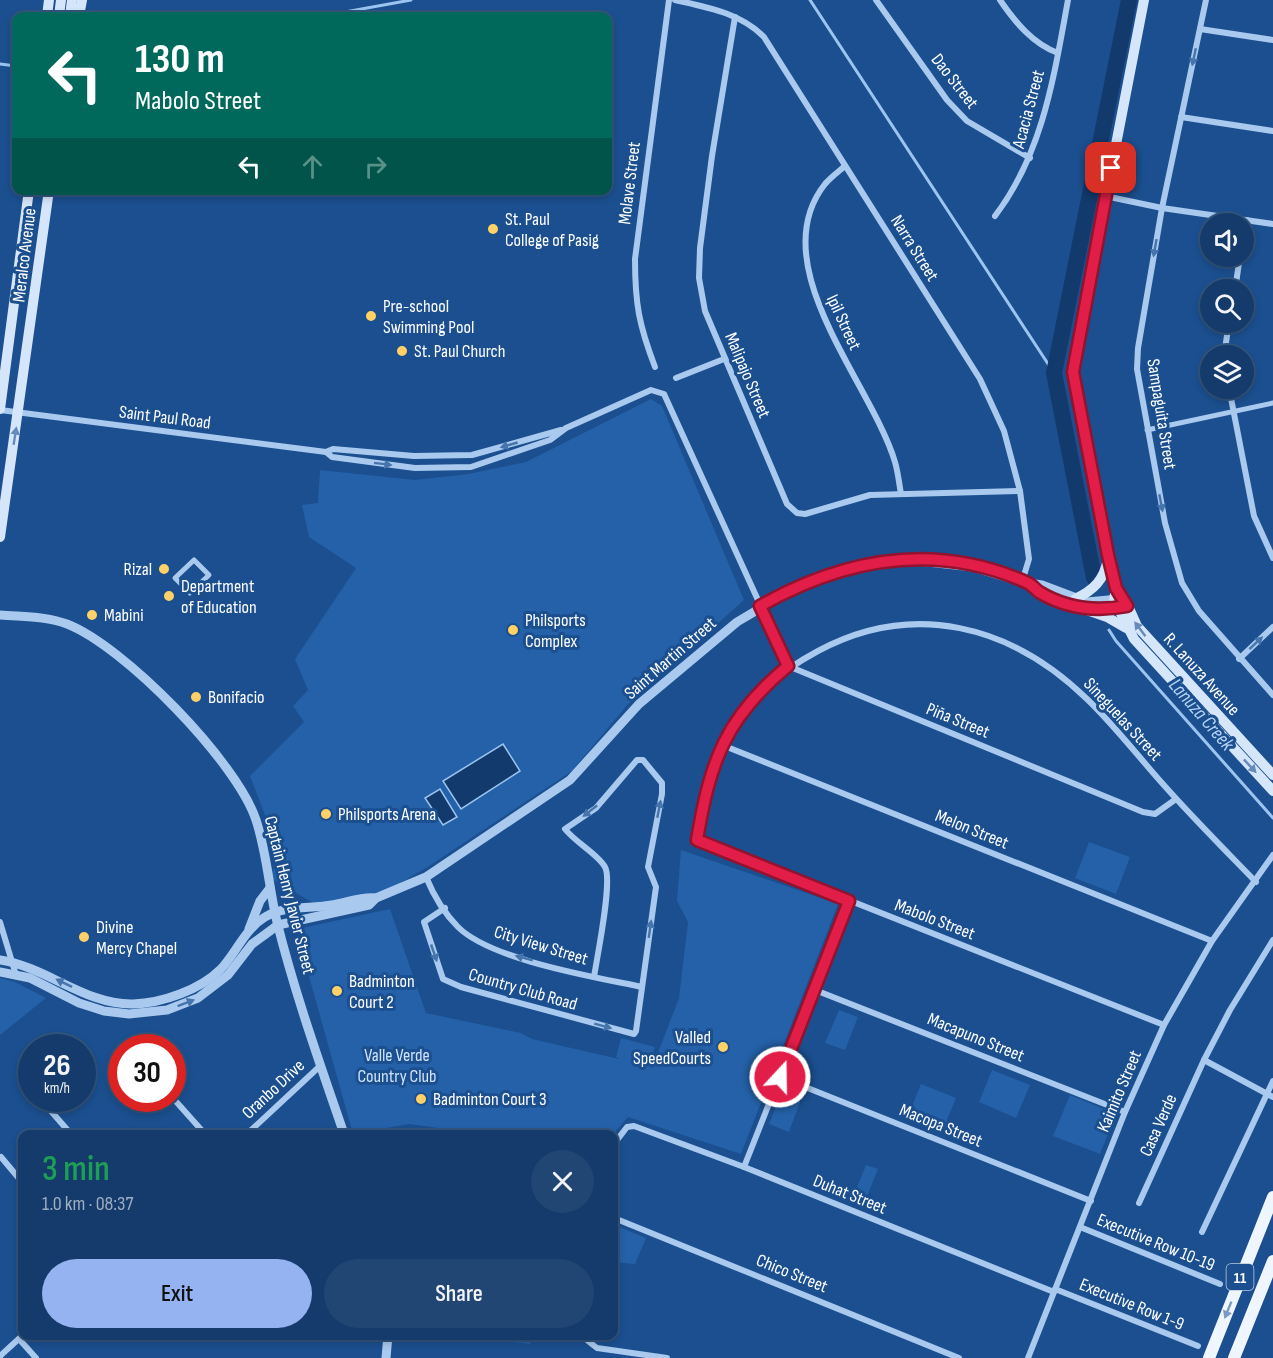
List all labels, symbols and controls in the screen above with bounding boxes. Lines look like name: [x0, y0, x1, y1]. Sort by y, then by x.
text: 130 m: [135, 34, 225, 85]
icon: left: [36, 36, 114, 114]
one-way arrow: [1188, 48, 1198, 67]
street label: Dao Street: [927, 50, 983, 113]
street label: Acacia Street: [1008, 67, 1049, 152]
text: Mabolo Street: [135, 85, 261, 117]
street label: Molave Street: [614, 140, 645, 226]
pin: [1085, 142, 1136, 193]
icon: left: [233, 150, 266, 183]
icon: ahead: [296, 150, 329, 183]
icon: right: [359, 150, 392, 183]
icon: arrive: [1094, 151, 1127, 184]
street label: Meralco Avenue: [8, 207, 41, 303]
place label: St. Paul College of Pasig: [505, 209, 599, 251]
street label: Narra Street: [886, 211, 943, 286]
map controls: [1200, 213, 1254, 399]
button: sound: [1200, 213, 1254, 267]
marker: St. Paul College of Pasig: [486, 222, 500, 236]
one-way arrow: [1150, 239, 1159, 258]
button: search: [1200, 279, 1254, 333]
street label: Ipil Street: [822, 291, 866, 354]
place label: Pre-school Swimming Pool: [383, 296, 474, 338]
marker: Pre-school Swimming Pool: [364, 309, 378, 323]
street label: Malipajo Street: [720, 329, 775, 421]
place label: St. Paul Church: [414, 341, 505, 362]
marker: St. Paul Church: [395, 344, 409, 358]
button: layers: [1200, 345, 1254, 399]
street label: Sampaguita Street: [1142, 357, 1181, 471]
street label: Saint Paul Road: [118, 401, 212, 434]
one-way arrow: [11, 426, 20, 445]
one-way arrow: [500, 441, 518, 450]
one-way arrow: [373, 459, 392, 468]
one-way arrow: [1157, 493, 1166, 512]
place label: Rizal: [124, 559, 152, 580]
marker: Rizal: [157, 562, 171, 576]
place label: Department of Education: [181, 576, 257, 618]
marker: Department of Education: [162, 589, 176, 603]
place label: Mabini: [104, 605, 144, 626]
marker: Mabini: [85, 608, 99, 622]
place label: Philsports Complex: [525, 610, 586, 652]
street label: Saint Martin Street: [620, 613, 721, 704]
one-way arrow: [1134, 621, 1147, 637]
marker: Philsports Complex: [506, 623, 520, 637]
street label: R. Lanuza Avenue: [1159, 629, 1244, 720]
one-way arrow: [1249, 636, 1264, 650]
street label: Sineguelas Street: [1079, 674, 1167, 765]
water label: Lanuza Creek: [1163, 674, 1239, 756]
place label: Bonifacio: [208, 687, 264, 708]
marker: Bonifacio: [189, 690, 203, 704]
street label: Piña Street: [923, 698, 993, 743]
one-way arrow: [1242, 759, 1256, 773]
one-way arrow: [655, 799, 664, 818]
place label: Philsports Arena: [338, 804, 436, 825]
one-way arrow: [582, 805, 598, 818]
street label: Melon Street: [932, 805, 1012, 854]
marker: Philsports Arena: [319, 807, 333, 821]
street label: Captain Henry Javier Street: [260, 814, 319, 977]
street label: Mabolo Street: [892, 895, 978, 945]
place label: Divine Mercy Chapel: [96, 917, 177, 959]
one-way arrow: [645, 919, 654, 938]
street label: City View Street: [491, 921, 591, 970]
marker: Divine Mercy Chapel: [77, 930, 91, 944]
one-way arrow: [430, 944, 439, 962]
one-way arrow: [514, 953, 533, 963]
street label: Country Club Road: [466, 964, 580, 1015]
place label: Badminton Court 2: [349, 971, 415, 1013]
one-way arrow: [55, 979, 73, 989]
marker: Badminton Court 2: [330, 984, 344, 998]
one-way arrow: [177, 998, 195, 1008]
street label: Macapuno Street: [924, 1009, 1028, 1067]
one-way arrow: [594, 1022, 612, 1032]
place label: Valled SpeedCourts: [633, 1027, 711, 1069]
speed limit sign: 30: [108, 1034, 186, 1112]
marker: Valled SpeedCourts: [716, 1040, 730, 1054]
park label: Valle Verde Country Club: [357, 1045, 437, 1087]
position arrow: [748, 1045, 812, 1109]
street label: Kaimito Street: [1093, 1047, 1146, 1135]
text: 26: [43, 1048, 71, 1084]
street label: Oranbo Drive: [238, 1055, 309, 1124]
text: km/h: [44, 1079, 70, 1098]
place label: Badminton Court 3: [433, 1089, 546, 1110]
street label: Casa Verde: [1135, 1091, 1181, 1160]
marker: Badminton Court 3: [414, 1092, 428, 1106]
street label: Macopa Street: [896, 1099, 986, 1152]
text: 3 min: [42, 1148, 110, 1191]
button: close: [531, 1150, 594, 1213]
street label: Duhat Street: [810, 1170, 890, 1219]
text: 1.0 km · 08:37: [42, 1192, 133, 1216]
street label: Executive Row 10-19: [1094, 1209, 1218, 1276]
street label: Chico Street: [753, 1250, 831, 1297]
button: Exit: [42, 1259, 312, 1328]
button: Share: [324, 1259, 594, 1328]
road number: 11: [1226, 1264, 1254, 1290]
street label: Executive Row 1-9: [1076, 1274, 1187, 1335]
one-way arrow: [1223, 1301, 1232, 1319]

